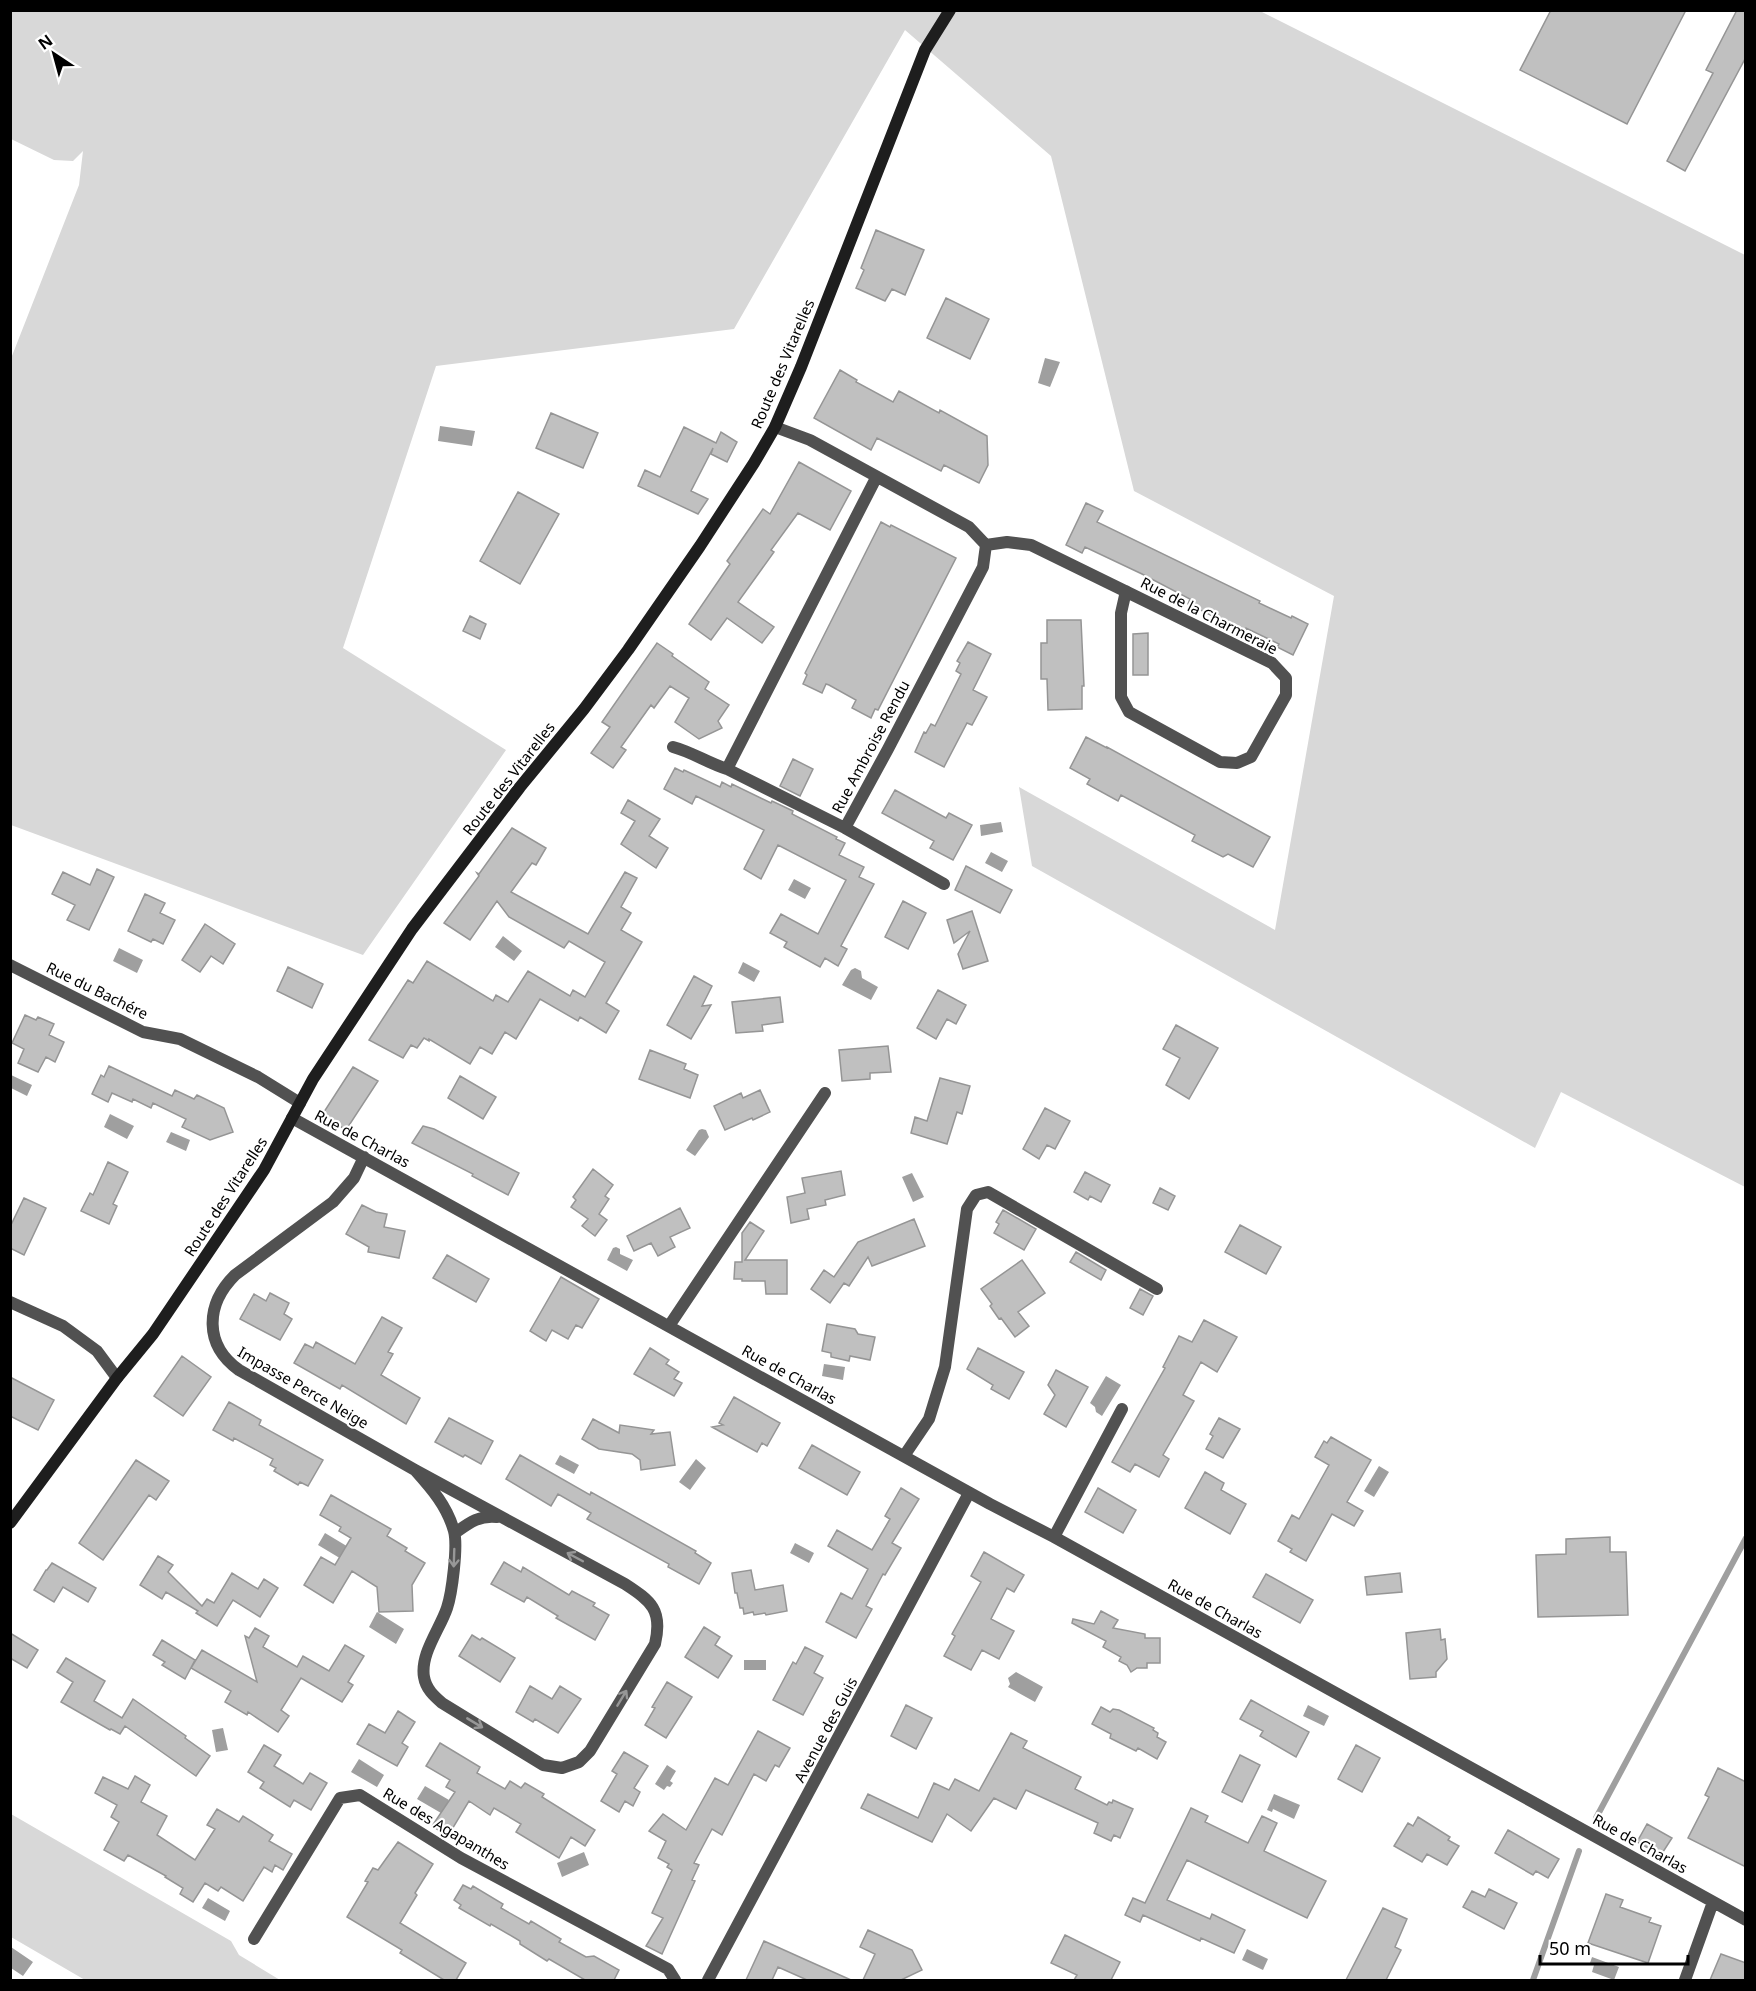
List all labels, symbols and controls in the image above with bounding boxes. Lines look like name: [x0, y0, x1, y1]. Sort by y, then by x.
north arrow: [24, 24, 84, 84]
text: N: [33, 29, 57, 55]
street label: Route des Vitarelles: [746, 296, 818, 431]
street label: Rue de la Charmeraie: [1138, 572, 1281, 658]
street label: Rue Ambroise Rendu: [827, 677, 914, 816]
street label: Route des Vitarelles: [458, 718, 559, 839]
street label: Rue du Bachére: [43, 957, 152, 1023]
street label: Rue de Charlas: [311, 1105, 414, 1172]
street label: Route des Vitarelles: [179, 1133, 271, 1260]
street label: Rue de Charlas: [739, 1340, 840, 1408]
street label: Impasse Perce Neige: [234, 1342, 373, 1433]
one-way arrow: [449, 1548, 460, 1568]
one-way arrow: [566, 1551, 584, 1562]
street label: Rue de Charlas: [1165, 1574, 1266, 1642]
street label: Avenue des Guis: [789, 1673, 861, 1786]
one-way arrow: [616, 1690, 628, 1707]
one-way arrow: [466, 1718, 483, 1730]
street label: Rue des Agapanthes: [380, 1782, 513, 1874]
street label: Rue de Charlas: [1590, 1809, 1691, 1877]
scale bar: [1540, 1928, 1688, 1966]
text: 50 m: [1549, 1936, 1591, 1960]

